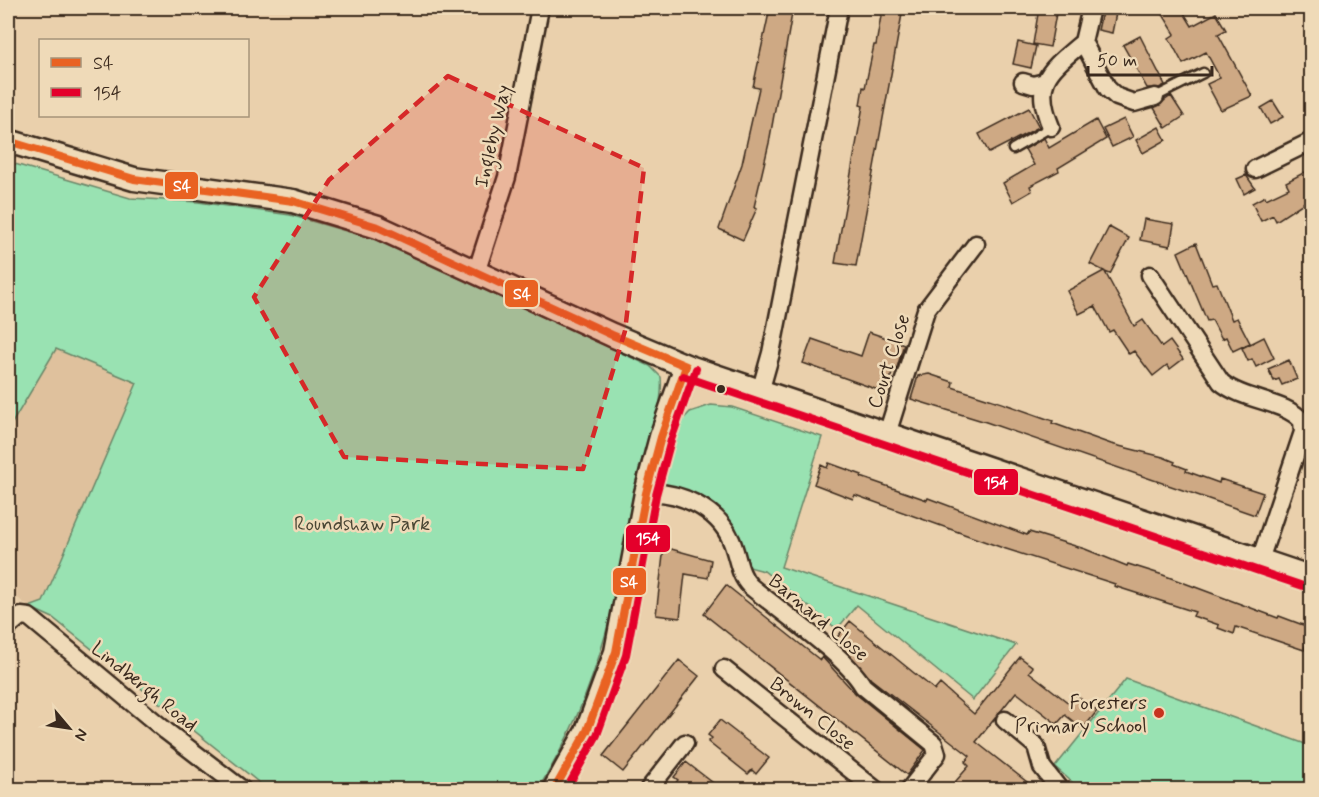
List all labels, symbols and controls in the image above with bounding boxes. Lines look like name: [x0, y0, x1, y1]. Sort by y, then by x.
legend: [39, 39, 249, 117]
scale bar: [1088, 39, 1212, 77]
text: 50 m: [1097, 49, 1137, 73]
text: S4: [93, 52, 113, 76]
text: 154: [93, 82, 122, 106]
street label: Ingleby Way: [469, 82, 520, 191]
line badge: S4: [164, 171, 199, 200]
text: S4: [173, 176, 192, 197]
line badge: S4: [504, 279, 539, 308]
text: S4: [513, 284, 532, 305]
street label: Court Close: [861, 311, 917, 412]
unlabelled marker: [715, 383, 727, 395]
line badge: 154: [973, 468, 1019, 496]
text: 154: [983, 473, 1009, 494]
park label: Roundshaw Park: [294, 511, 430, 538]
line badge: 154: [625, 524, 671, 553]
text: 154: [635, 529, 661, 550]
line badge: S4: [612, 567, 647, 596]
street label: Barnard Close: [762, 568, 874, 668]
text: S4: [620, 572, 639, 593]
street label: Lindbergh Road: [84, 636, 203, 740]
street label: Brown Close: [763, 671, 861, 757]
place label: Foresters Primary School: [1015, 690, 1147, 740]
north arrow: [39, 698, 99, 758]
marker: Foresters Primary School: [1152, 706, 1166, 720]
text: N: [69, 725, 93, 744]

